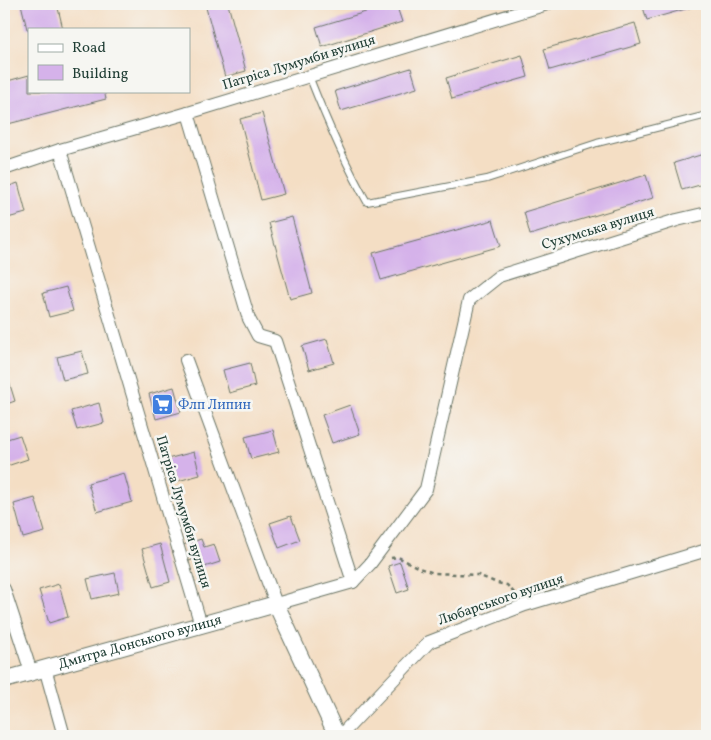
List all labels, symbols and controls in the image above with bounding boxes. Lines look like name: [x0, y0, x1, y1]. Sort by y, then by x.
legend: [28, 28, 190, 92]
street label: Патріса Лумумби вулиця: [220, 31, 378, 95]
text: Road: [72, 38, 106, 59]
text: Building: [72, 64, 129, 85]
street label: Сухумська вулиця: [540, 203, 656, 255]
supermarket icon: Флп Липин: [150, 393, 174, 417]
place label: Флп Липин: [178, 396, 252, 415]
street label: Патріса Лумумби вулиця: [151, 433, 215, 591]
street label: Любарського вулиця: [436, 570, 566, 630]
street label: Дмитра Донського вулиця: [56, 610, 224, 674]

